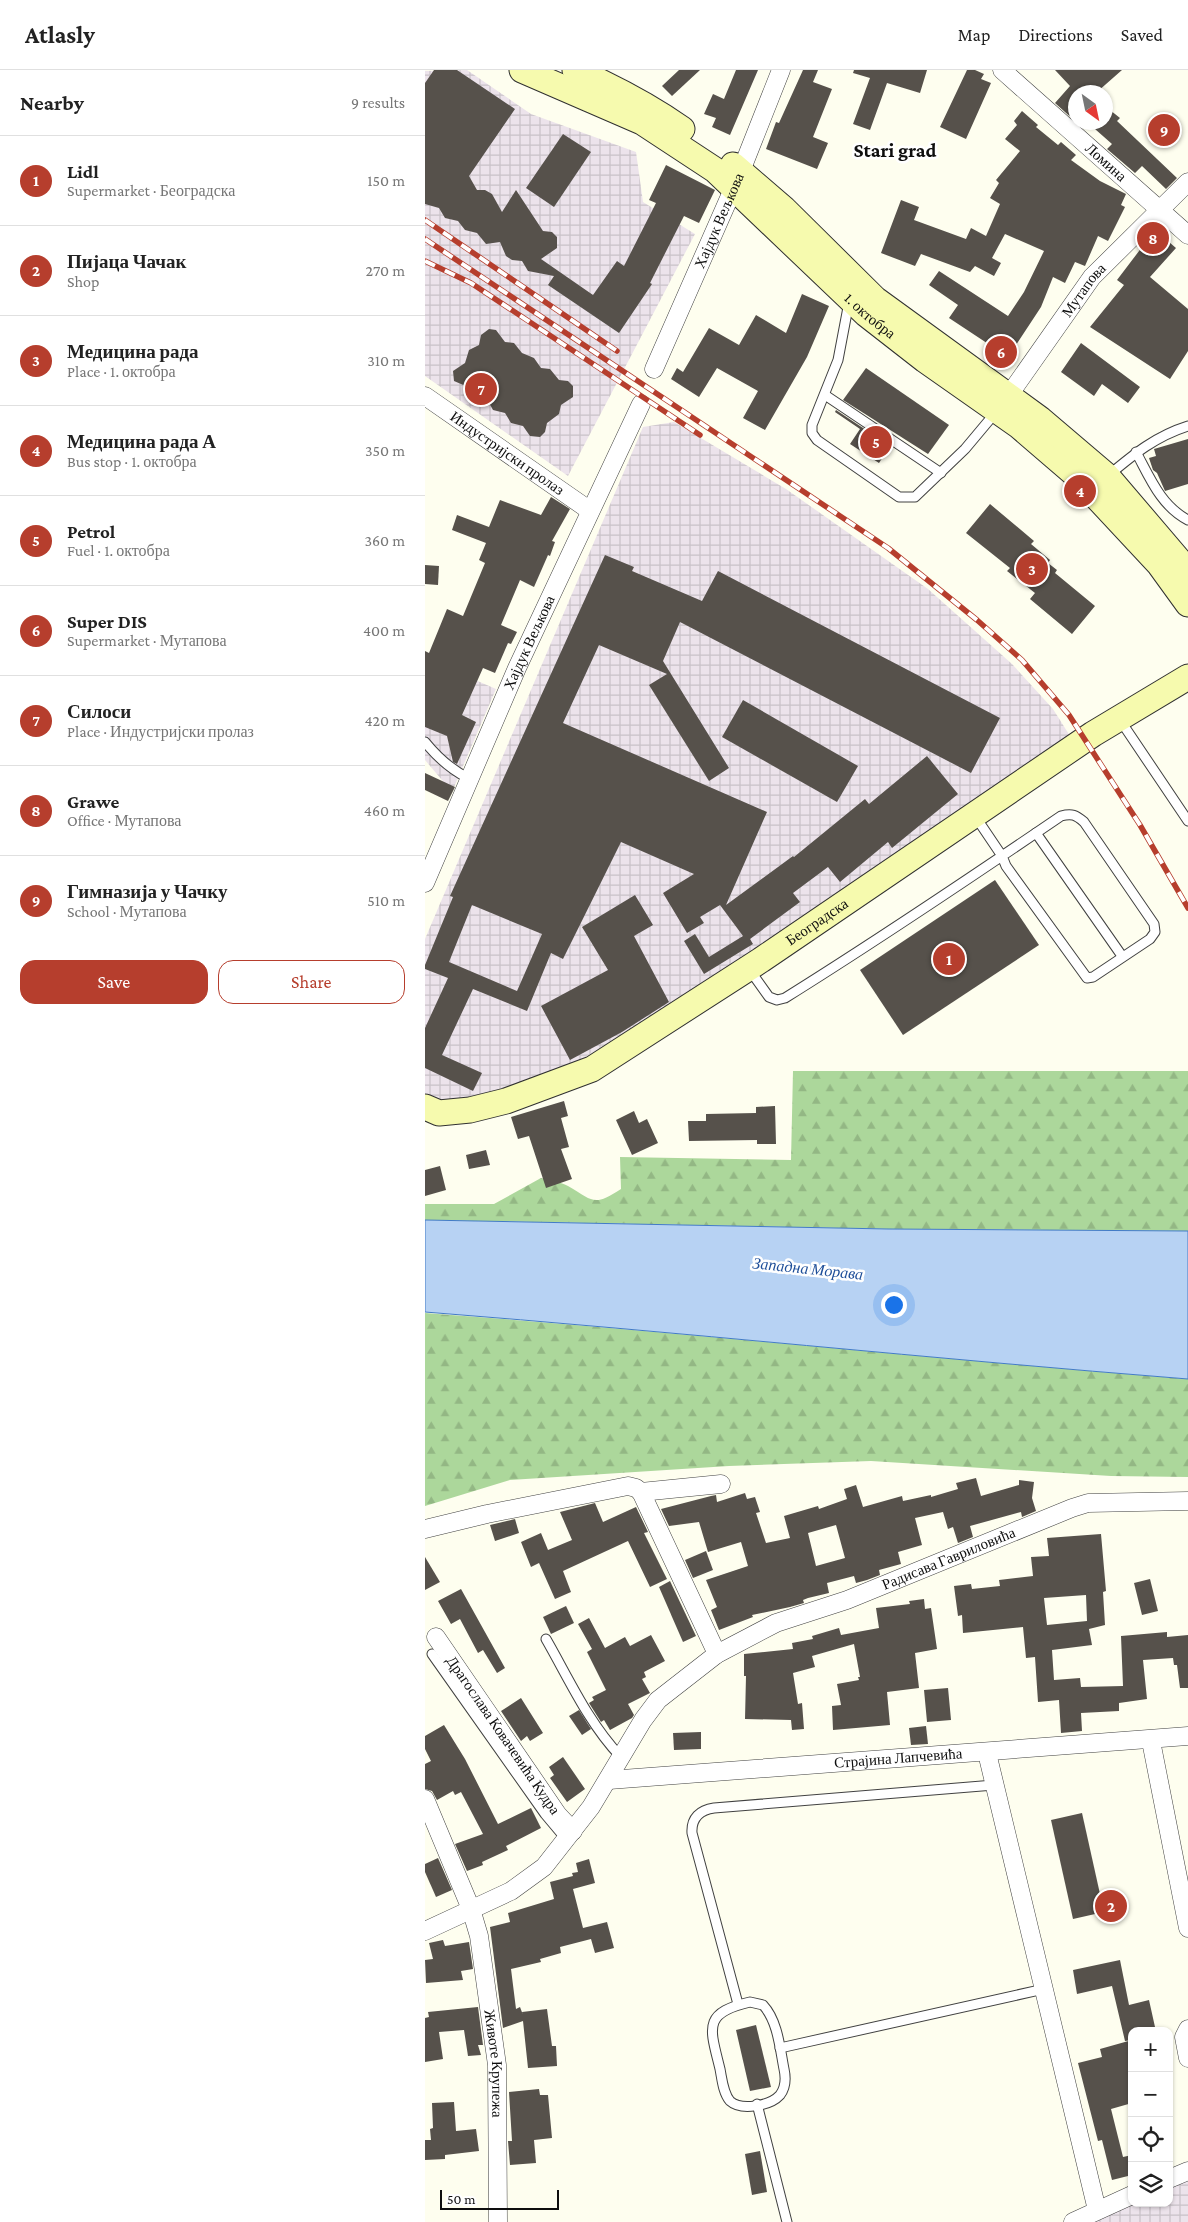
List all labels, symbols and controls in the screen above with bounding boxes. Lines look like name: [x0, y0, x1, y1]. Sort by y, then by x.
text: Atlasly: [25, 21, 95, 48]
text: Map: [958, 25, 990, 45]
text: Directions: [1018, 25, 1093, 45]
text: Saved: [1121, 25, 1163, 45]
north arrow: [1068, 85, 1113, 130]
text: Nearby: [20, 91, 84, 115]
text: 9 results: [351, 94, 405, 111]
pin: 9: [1148, 111, 1180, 149]
district label: Stari grad: [854, 139, 937, 161]
street label: Ломина: [1082, 140, 1130, 185]
text: Lidl: [67, 161, 99, 182]
street label: Хајдук Вељкова: [691, 170, 747, 271]
text: 1: [33, 172, 39, 189]
text: 150 m: [367, 172, 405, 189]
text: Supermarket · Београдска: [67, 182, 235, 199]
pin: 8: [1137, 219, 1169, 257]
text: Пијаца Чачак: [67, 251, 187, 272]
street label: Мутапова: [1059, 260, 1109, 320]
text: 2: [32, 262, 40, 279]
text: 270 m: [366, 262, 405, 279]
text: Shop: [67, 273, 99, 290]
street label: 1. октобра: [841, 290, 899, 342]
pin: 6: [985, 333, 1017, 371]
text: Медицина рада: [67, 341, 199, 362]
text: 3: [32, 352, 40, 369]
text: 310 m: [367, 352, 405, 369]
text: Place · 1. октобра: [67, 363, 176, 380]
pin: 7: [465, 370, 497, 408]
street label: Индустријски пролаз: [447, 408, 567, 498]
pin: 5: [860, 423, 892, 461]
text: Медицина рада А: [67, 431, 216, 452]
text: 4: [32, 442, 40, 459]
text: 350 m: [365, 442, 405, 459]
text: Bus stop · 1. октобра: [67, 453, 197, 470]
pin: 4: [1064, 472, 1096, 510]
text: Petrol: [67, 521, 115, 542]
text: 5: [32, 532, 40, 549]
text: 360 m: [364, 532, 405, 549]
text: Fuel · 1. октобра: [67, 542, 170, 559]
pin: 3: [1016, 550, 1048, 588]
street label: Хајдук Вељкова: [501, 593, 558, 692]
text: Super DIS: [67, 611, 147, 632]
text: 6: [32, 622, 40, 639]
text: 400 m: [363, 622, 405, 639]
text: Supermarket · Мутапова: [67, 632, 227, 649]
text: Силоси: [67, 701, 131, 722]
text: 7: [32, 712, 40, 729]
text: 420 m: [364, 712, 405, 729]
text: Place · Индустријски пролаз: [67, 723, 254, 740]
text: Grawe: [67, 791, 119, 812]
text: 8: [31, 802, 41, 819]
text: 460 m: [364, 802, 405, 819]
text: Office · Мутапова: [67, 812, 181, 829]
text: Гимназија у Чачку: [67, 881, 228, 902]
text: 9: [32, 892, 40, 909]
text: 510 m: [367, 892, 405, 909]
street label: Београдска: [783, 895, 851, 949]
text: School · Мутапова: [67, 903, 186, 920]
pin: 1: [933, 940, 965, 978]
button: Save: [20, 960, 208, 1004]
button: Share: [218, 960, 405, 1004]
water label: Западна Морава: [752, 1254, 864, 1284]
your location: [881, 1292, 907, 1318]
street label: Радисава Гавриловића: [880, 1524, 1018, 1593]
street label: Драгослава Ковачевића Кудра: [443, 1653, 563, 1818]
street label: Страјина Лапчевића: [833, 1745, 963, 1771]
pin: 2: [1095, 1887, 1127, 1925]
street label: Животе Крупежа: [481, 2009, 505, 2118]
map controls: [1128, 2027, 1173, 2207]
button: +: [1128, 2027, 1173, 2072]
button: −: [1128, 2072, 1173, 2117]
button: locate: [1128, 2117, 1173, 2162]
button: layers: [1128, 2162, 1173, 2207]
scale bar: [440, 2187, 559, 2210]
text: 50 m: [447, 2191, 475, 2207]

